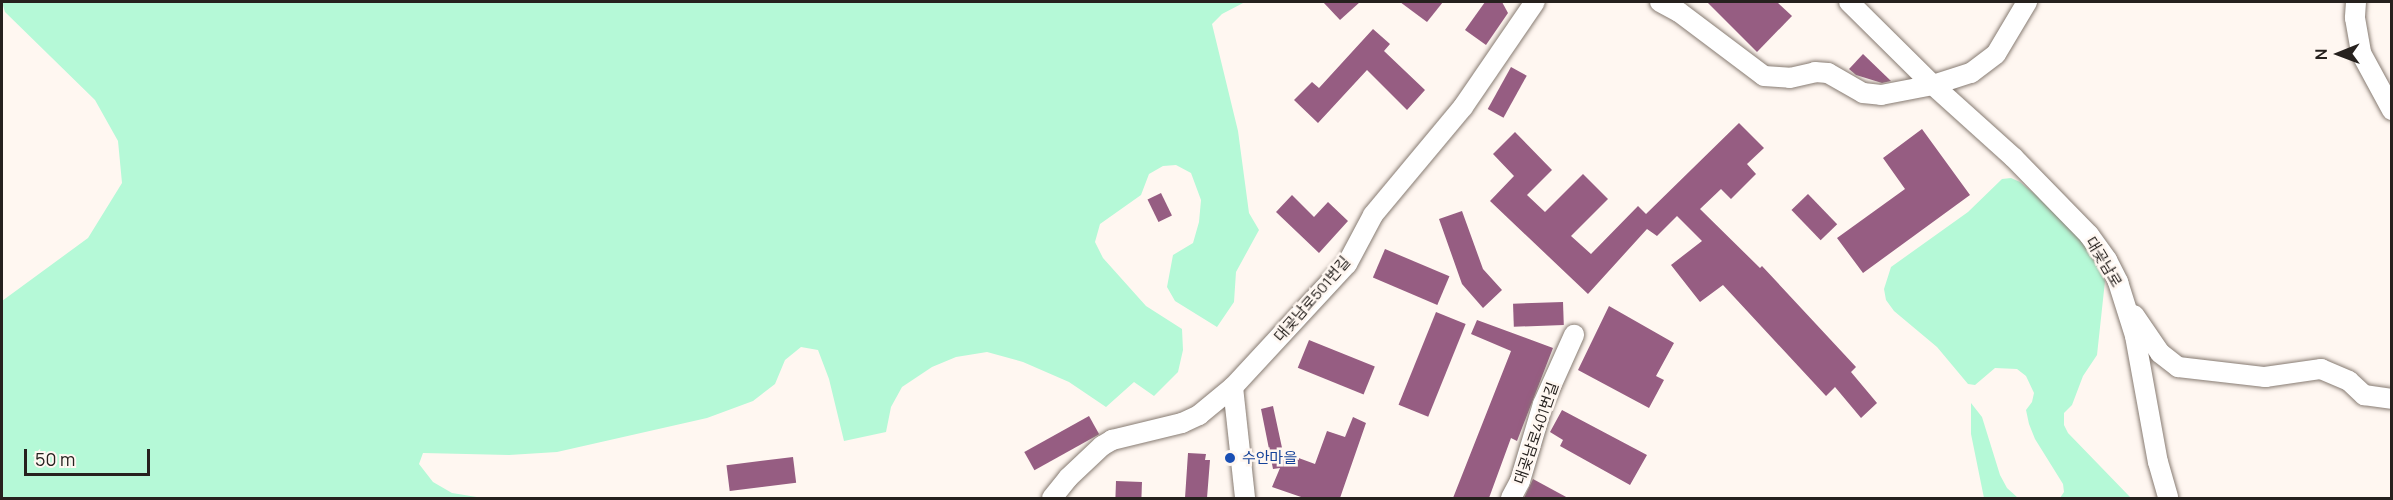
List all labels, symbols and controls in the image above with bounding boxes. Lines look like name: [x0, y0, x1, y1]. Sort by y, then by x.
north arrow: [2309, 24, 2369, 84]
text: N: [2310, 48, 2332, 60]
street label: 대곶남로: [2082, 234, 2126, 290]
street label: 대곶남로501번길: [1270, 253, 1354, 345]
street label: 대곶남로401번길: [1510, 380, 1562, 486]
scale bar: [27, 437, 153, 475]
text: 50 m: [35, 447, 75, 471]
place label: 수안마을: [1242, 449, 1297, 467]
marker: 수안마을: [1223, 451, 1237, 465]

